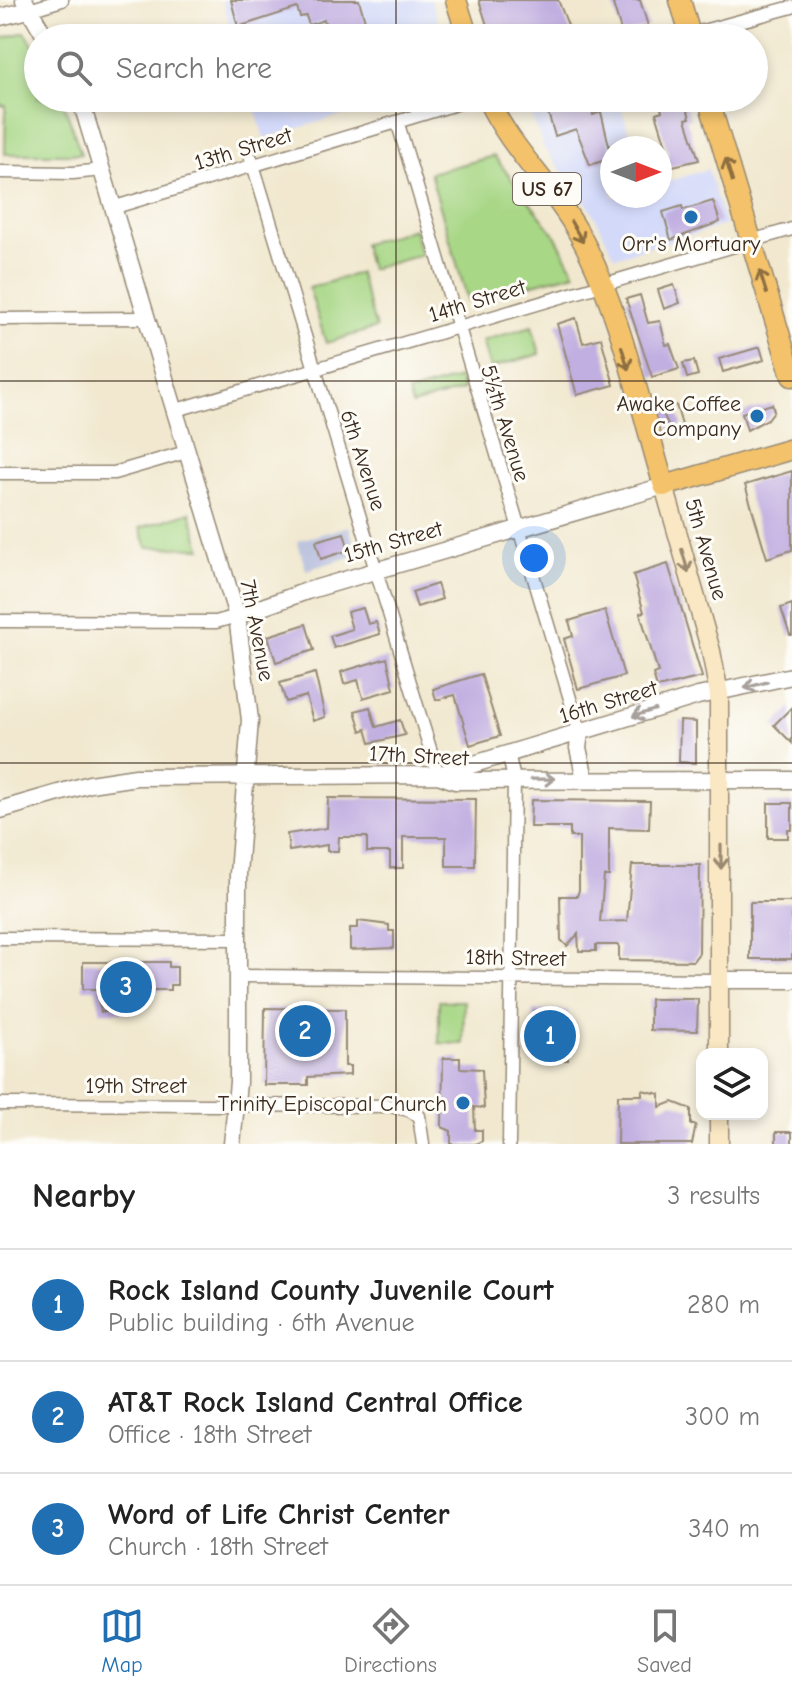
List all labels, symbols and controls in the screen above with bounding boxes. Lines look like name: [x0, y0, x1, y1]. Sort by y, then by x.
search box: [24, 24, 768, 112]
icon: search: [52, 46, 96, 90]
text: Search here: [116, 51, 272, 86]
street label: 13th Street: [191, 122, 296, 176]
north arrow: [600, 136, 672, 208]
one-way arrow: [721, 157, 736, 183]
road number: US 67: [513, 173, 581, 205]
marker: Orr's Mortuary: [682, 208, 700, 226]
one-way arrow: [569, 220, 585, 243]
place label: Orr's Mortuary: [622, 231, 761, 257]
one-way arrow: [755, 269, 770, 294]
street label: 14th Street: [426, 274, 530, 328]
one-way arrow: [619, 345, 633, 370]
street label: 5½th Avenue: [475, 362, 535, 485]
place label: Awake Coffee Company: [617, 391, 741, 442]
street label: 6th Avenue: [335, 407, 392, 514]
marker: Awake Coffee Company: [748, 407, 766, 425]
street label: 5th Avenue: [679, 496, 733, 603]
street label: 15th Street: [341, 515, 446, 568]
your location: [514, 538, 554, 578]
one-way arrow: [678, 547, 693, 573]
street label: 7th Avenue: [234, 577, 280, 683]
street label: 16th Street: [556, 675, 661, 729]
one-way arrow: [743, 679, 769, 694]
one-way arrow: [632, 707, 657, 721]
street label: 17th Street: [369, 740, 470, 772]
one-way arrow: [529, 771, 556, 786]
one-way arrow: [713, 843, 729, 870]
street label: 18th Street: [465, 944, 567, 972]
pin: 3: [100, 957, 152, 1017]
pin: 2: [279, 1001, 331, 1061]
pin: 1: [524, 1006, 576, 1066]
map controls: [696, 1048, 768, 1120]
button: layers: [696, 1048, 768, 1120]
street label: 19th Street: [86, 1073, 187, 1099]
place label: Trinity Episcopal Church: [218, 1091, 447, 1117]
marker: Trinity Episcopal Church: [454, 1094, 472, 1112]
text: Nearby: [32, 1176, 135, 1216]
text: 3 results: [667, 1181, 760, 1211]
text: Rock Island County Juvenile Court: [108, 1273, 554, 1308]
text: 1: [53, 1290, 63, 1320]
text: 280 m: [687, 1290, 760, 1320]
text: Public building · 6th Avenue: [108, 1308, 414, 1338]
text: AT&T Rock Island Central Office: [108, 1385, 523, 1420]
text: 2: [52, 1402, 64, 1432]
text: 300 m: [685, 1402, 760, 1432]
text: Office · 18th Street: [108, 1420, 311, 1450]
text: Word of Life Christ Center: [108, 1497, 450, 1532]
text: 3: [52, 1514, 64, 1544]
text: 340 m: [688, 1514, 760, 1544]
text: Church · 18th Street: [108, 1532, 328, 1562]
tab: Map: [100, 1604, 144, 1678]
tab: Directions: [344, 1604, 437, 1678]
tab: Saved: [637, 1604, 692, 1678]

